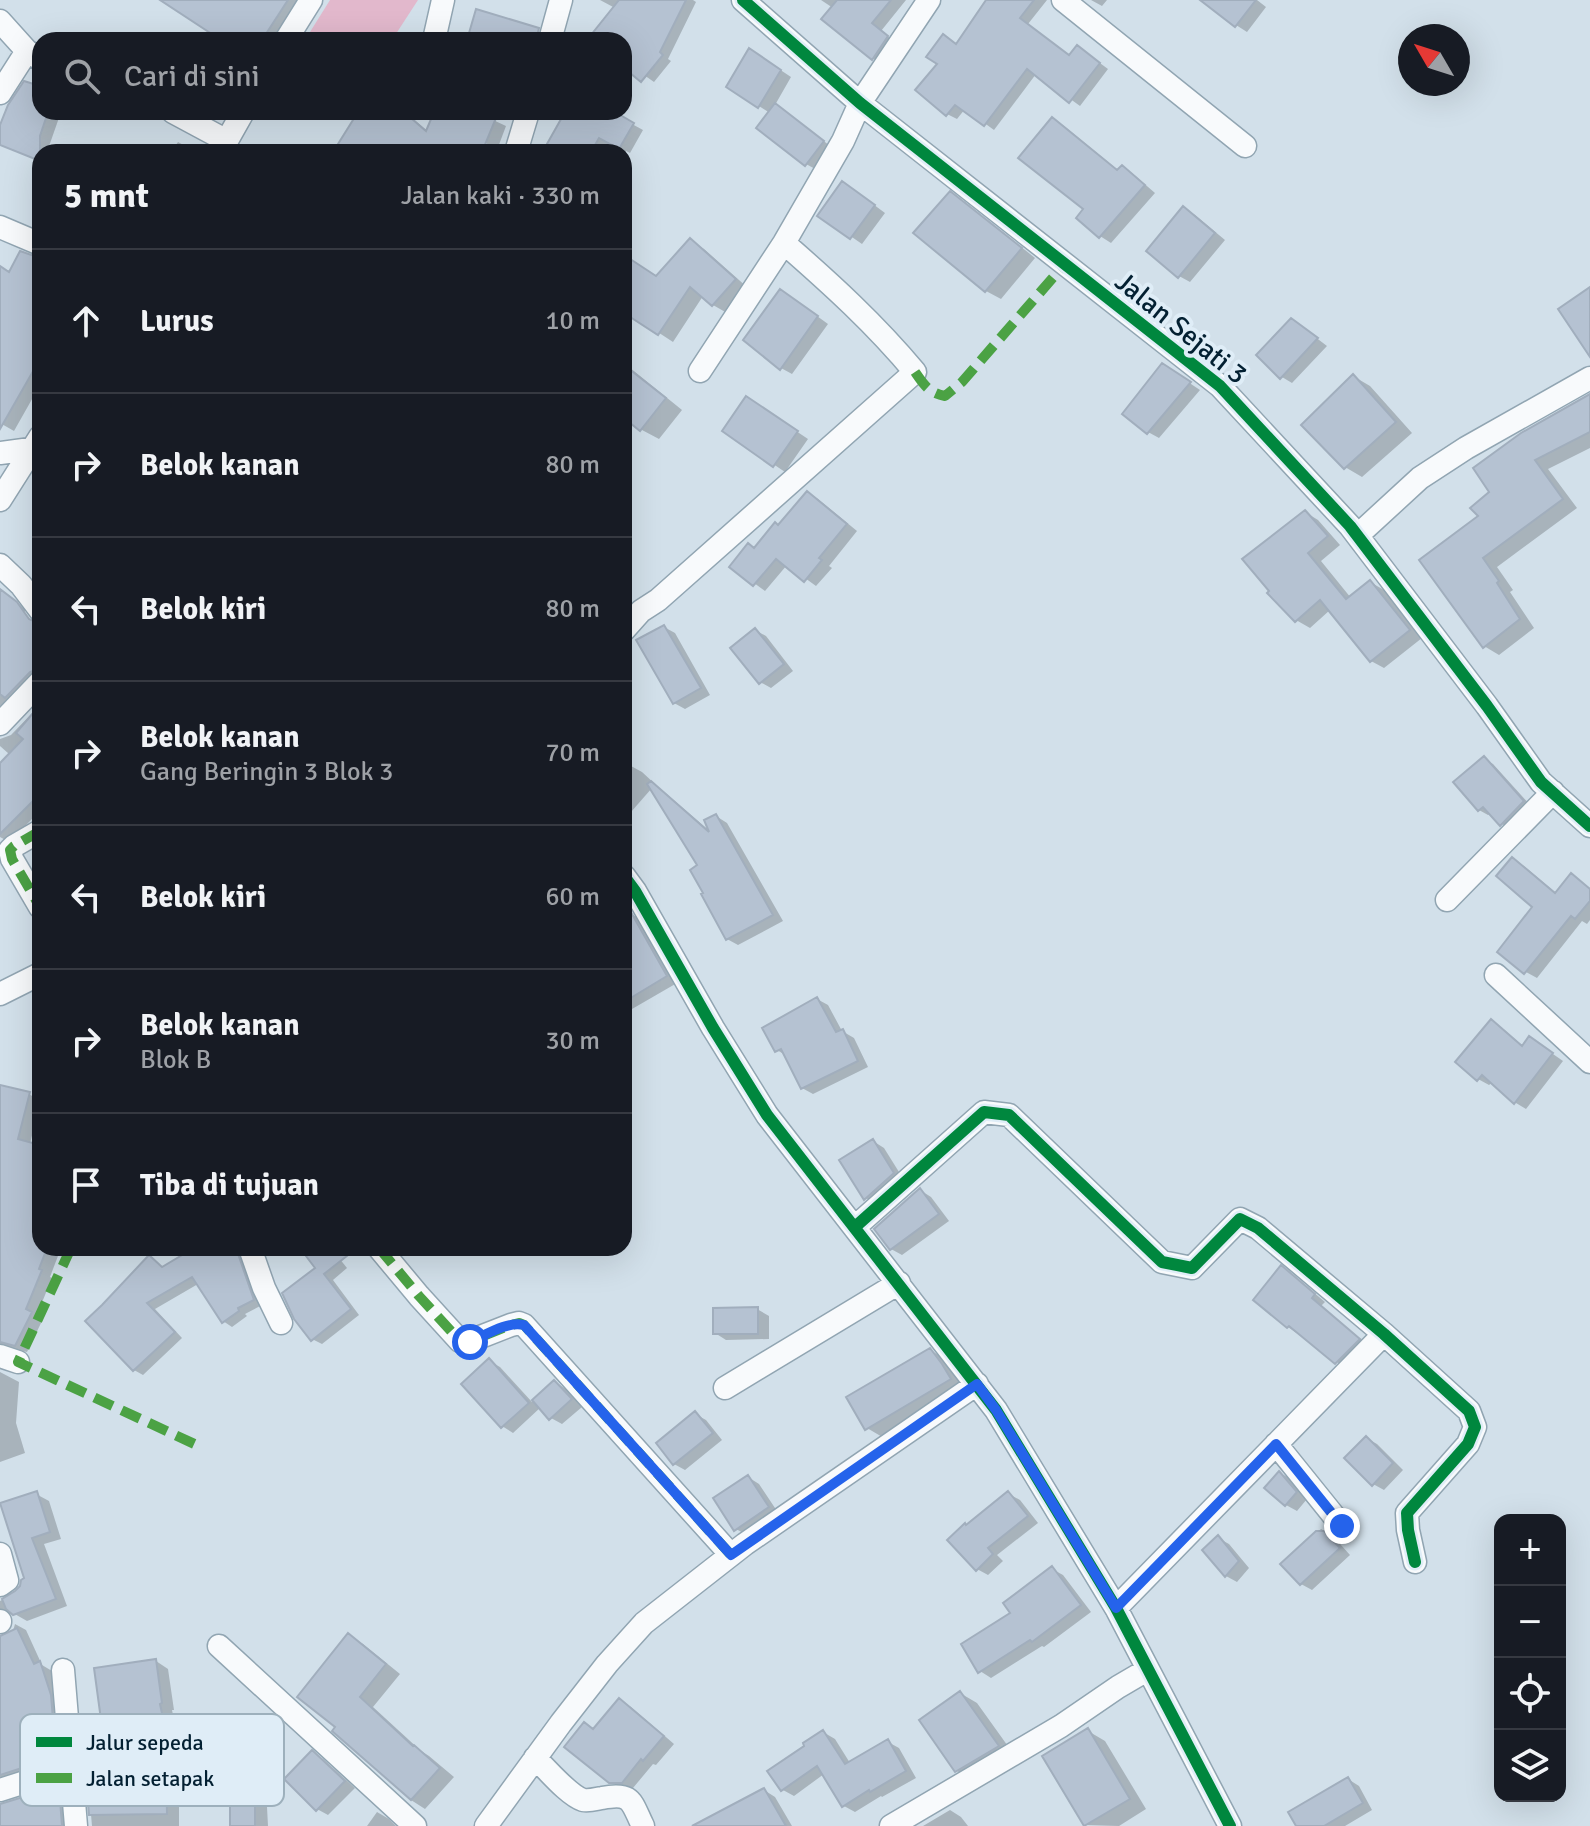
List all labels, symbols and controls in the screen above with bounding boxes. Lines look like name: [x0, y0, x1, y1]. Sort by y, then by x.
north arrow: [1398, 24, 1470, 96]
search box: [32, 32, 632, 120]
icon: search: [60, 54, 104, 98]
text: Cari di sini: [124, 58, 260, 95]
text: 5 mnt: [64, 175, 149, 217]
text: Jalan kaki · 330 m: [401, 180, 600, 212]
street label: Jalan Sejati 3: [1108, 264, 1254, 392]
icon: ahead: [64, 299, 108, 343]
text: Lurus: [140, 303, 214, 340]
text: 10 m: [545, 305, 600, 337]
icon: right: [64, 443, 108, 487]
text: Belok kanan: [140, 447, 300, 484]
text: 80 m: [545, 449, 600, 481]
icon: left: [64, 587, 108, 631]
text: Belok kiri: [140, 591, 266, 628]
text: 80 m: [545, 593, 600, 625]
text: Belok kanan: [140, 719, 300, 756]
icon: right: [64, 731, 108, 775]
text: 70 m: [545, 737, 600, 769]
text: Gang Beringin 3 Blok 3: [140, 756, 393, 788]
icon: left: [64, 875, 108, 919]
text: Belok kiri: [140, 879, 266, 916]
text: 60 m: [545, 881, 600, 913]
text: Belok kanan: [140, 1007, 300, 1044]
icon: right: [64, 1019, 108, 1063]
text: 30 m: [545, 1025, 600, 1057]
text: Blok B: [140, 1044, 211, 1076]
icon: arrive: [64, 1163, 108, 1207]
text: Tiba di tujuan: [140, 1167, 319, 1204]
route start: [452, 1324, 488, 1360]
route end: [1324, 1508, 1360, 1544]
map controls: [1494, 1514, 1566, 1802]
button: +: [1494, 1514, 1566, 1586]
button: −: [1494, 1586, 1566, 1658]
button: locate: [1494, 1658, 1566, 1730]
legend: [20, 1714, 284, 1806]
text: Jalur sepeda: [86, 1729, 204, 1756]
button: layers: [1494, 1730, 1566, 1802]
text: Jalan setapak: [86, 1765, 214, 1792]

